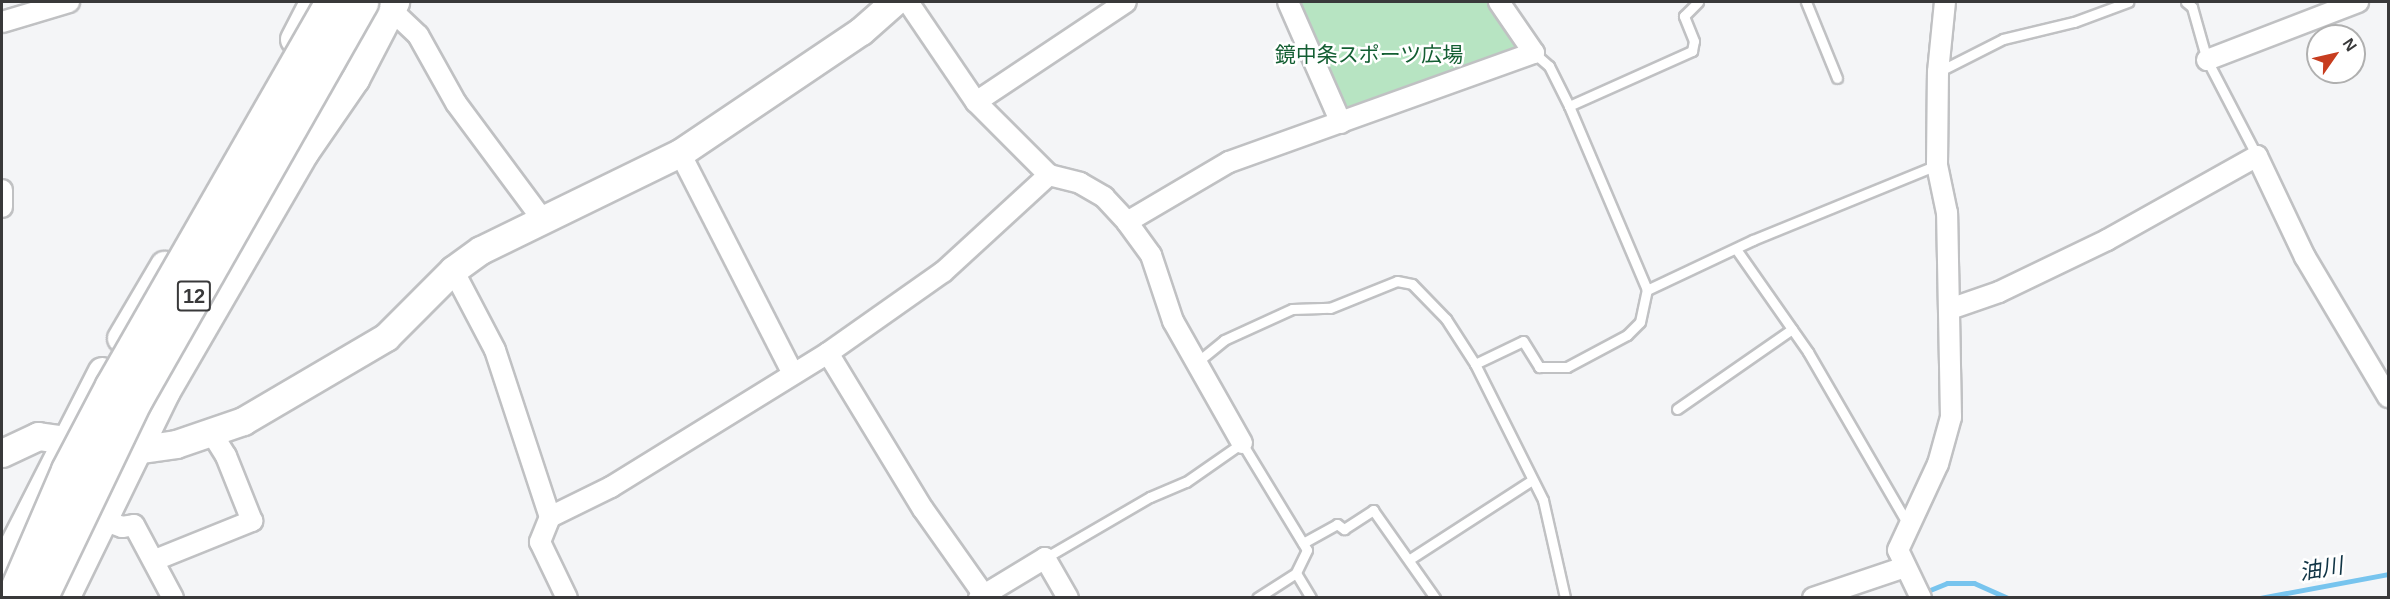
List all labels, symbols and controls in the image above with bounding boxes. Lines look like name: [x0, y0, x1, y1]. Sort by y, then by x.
north arrow: [2306, 24, 2366, 84]
text: N: [2339, 35, 2360, 54]
park label: 鏡中条スポーツ広場: [1275, 42, 1463, 68]
road number: 12: [176, 279, 212, 313]
water label: 油川: [2297, 552, 2345, 586]

